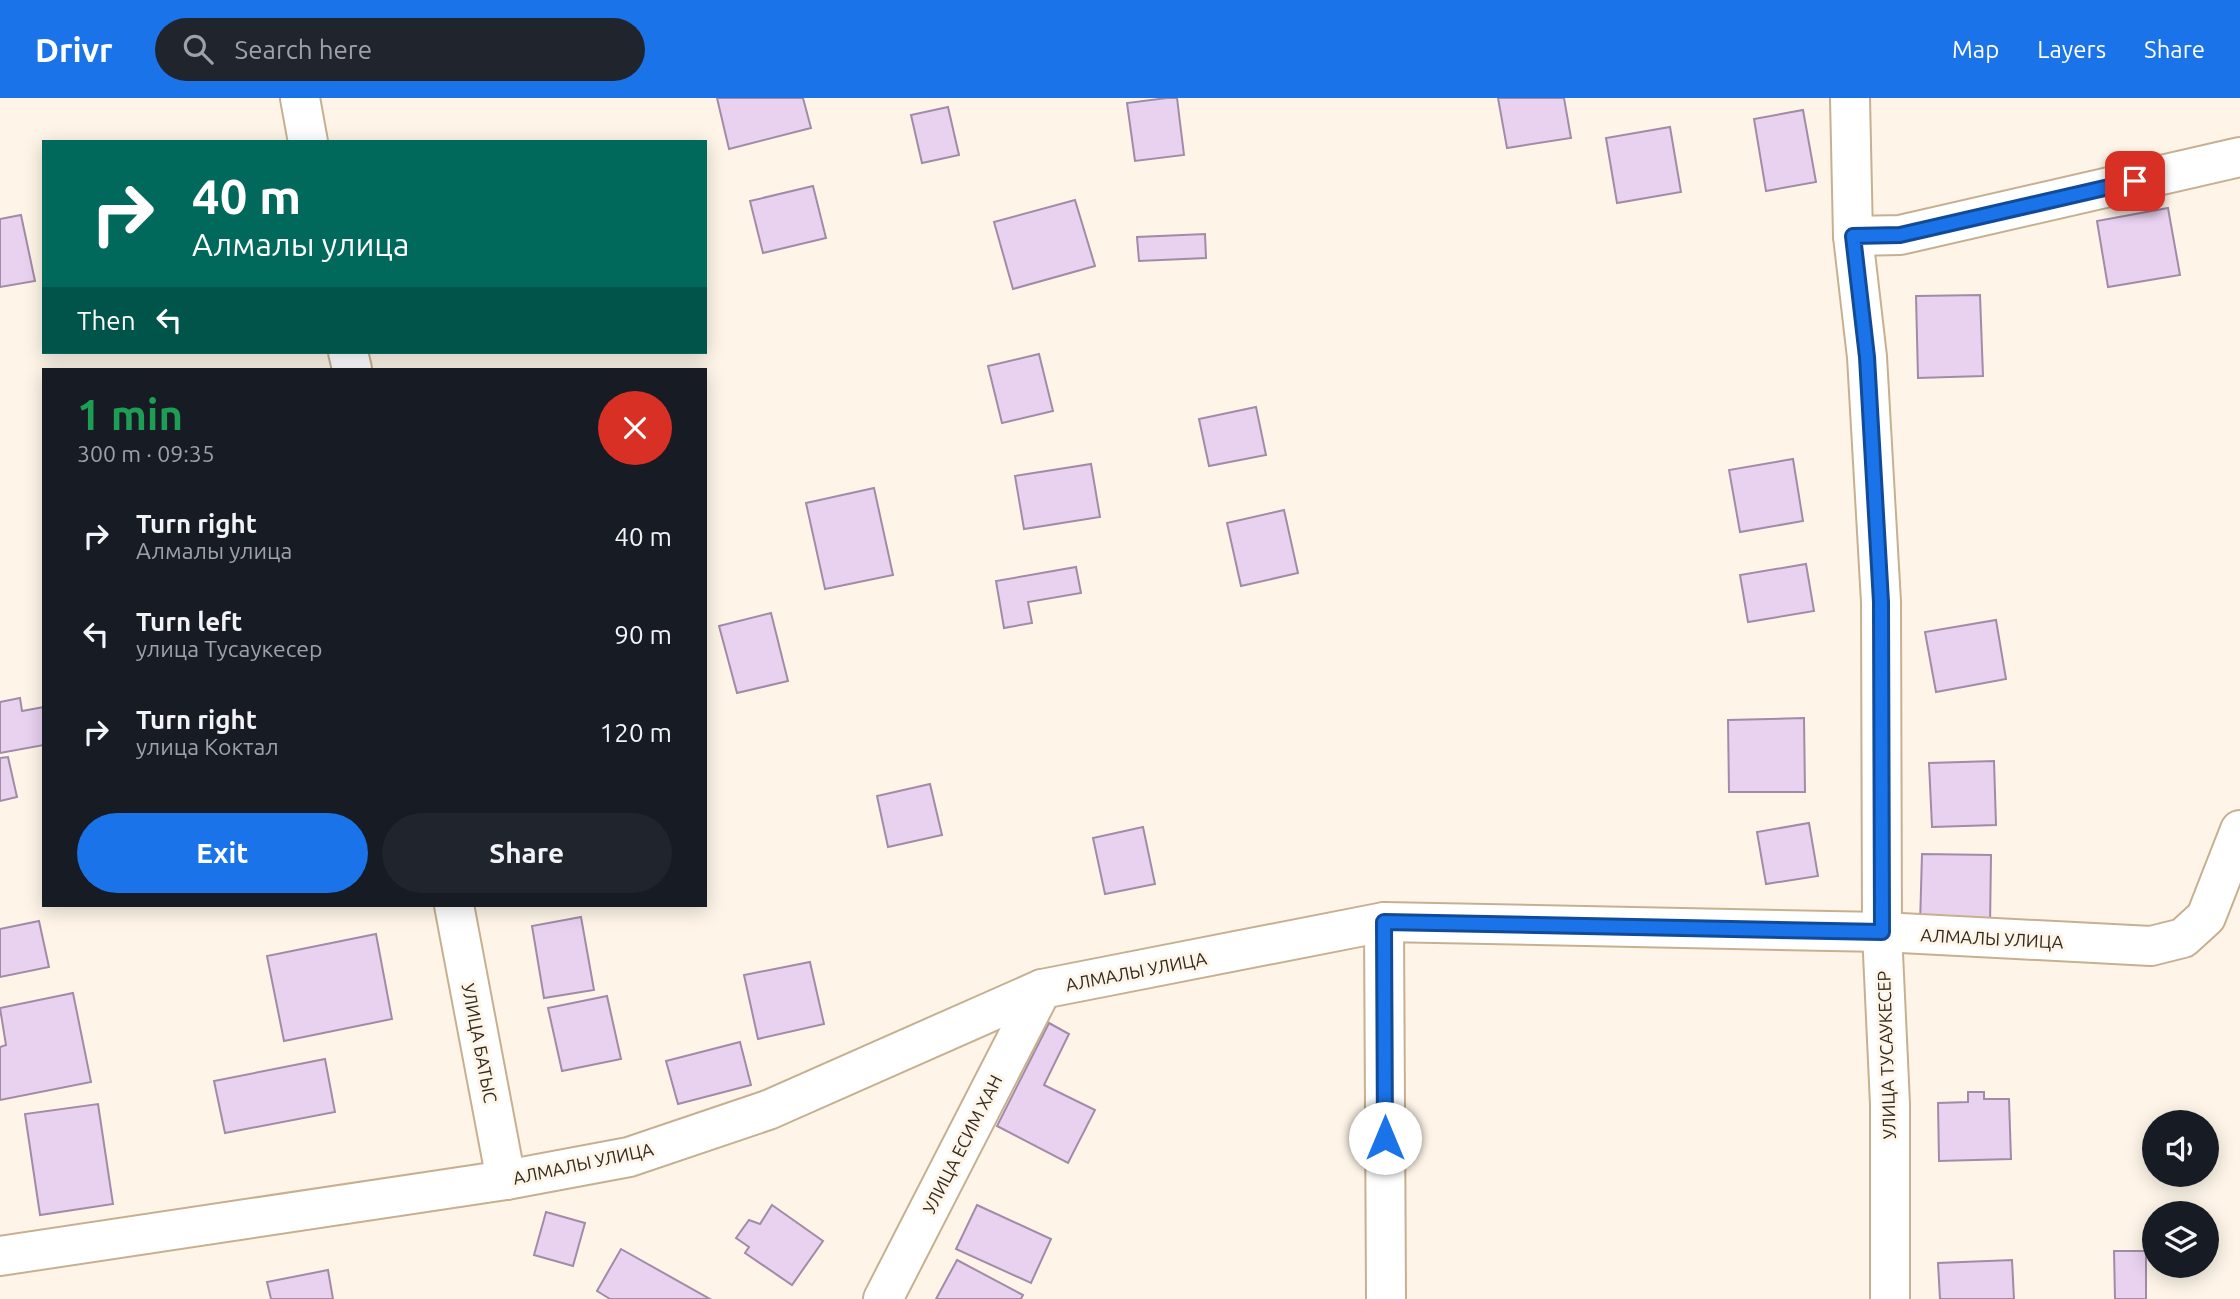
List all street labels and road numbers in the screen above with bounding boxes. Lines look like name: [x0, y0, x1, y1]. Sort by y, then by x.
street label: АЛМАЛЫ УЛИЦА: [1920, 924, 2064, 952]
street label: АЛМАЛЫ УЛИЦА: [1064, 947, 1208, 994]
street label: УЛИЦА ТУСАУКЕСЕР: [1873, 970, 1899, 1140]
street label: УЛИЦА БАТЫС: [459, 981, 501, 1105]
street label: УЛИЦА ЕСИМ ХАН: [918, 1071, 1006, 1217]
street label: АЛМАЛЫ УЛИЦА: [511, 1138, 655, 1188]

